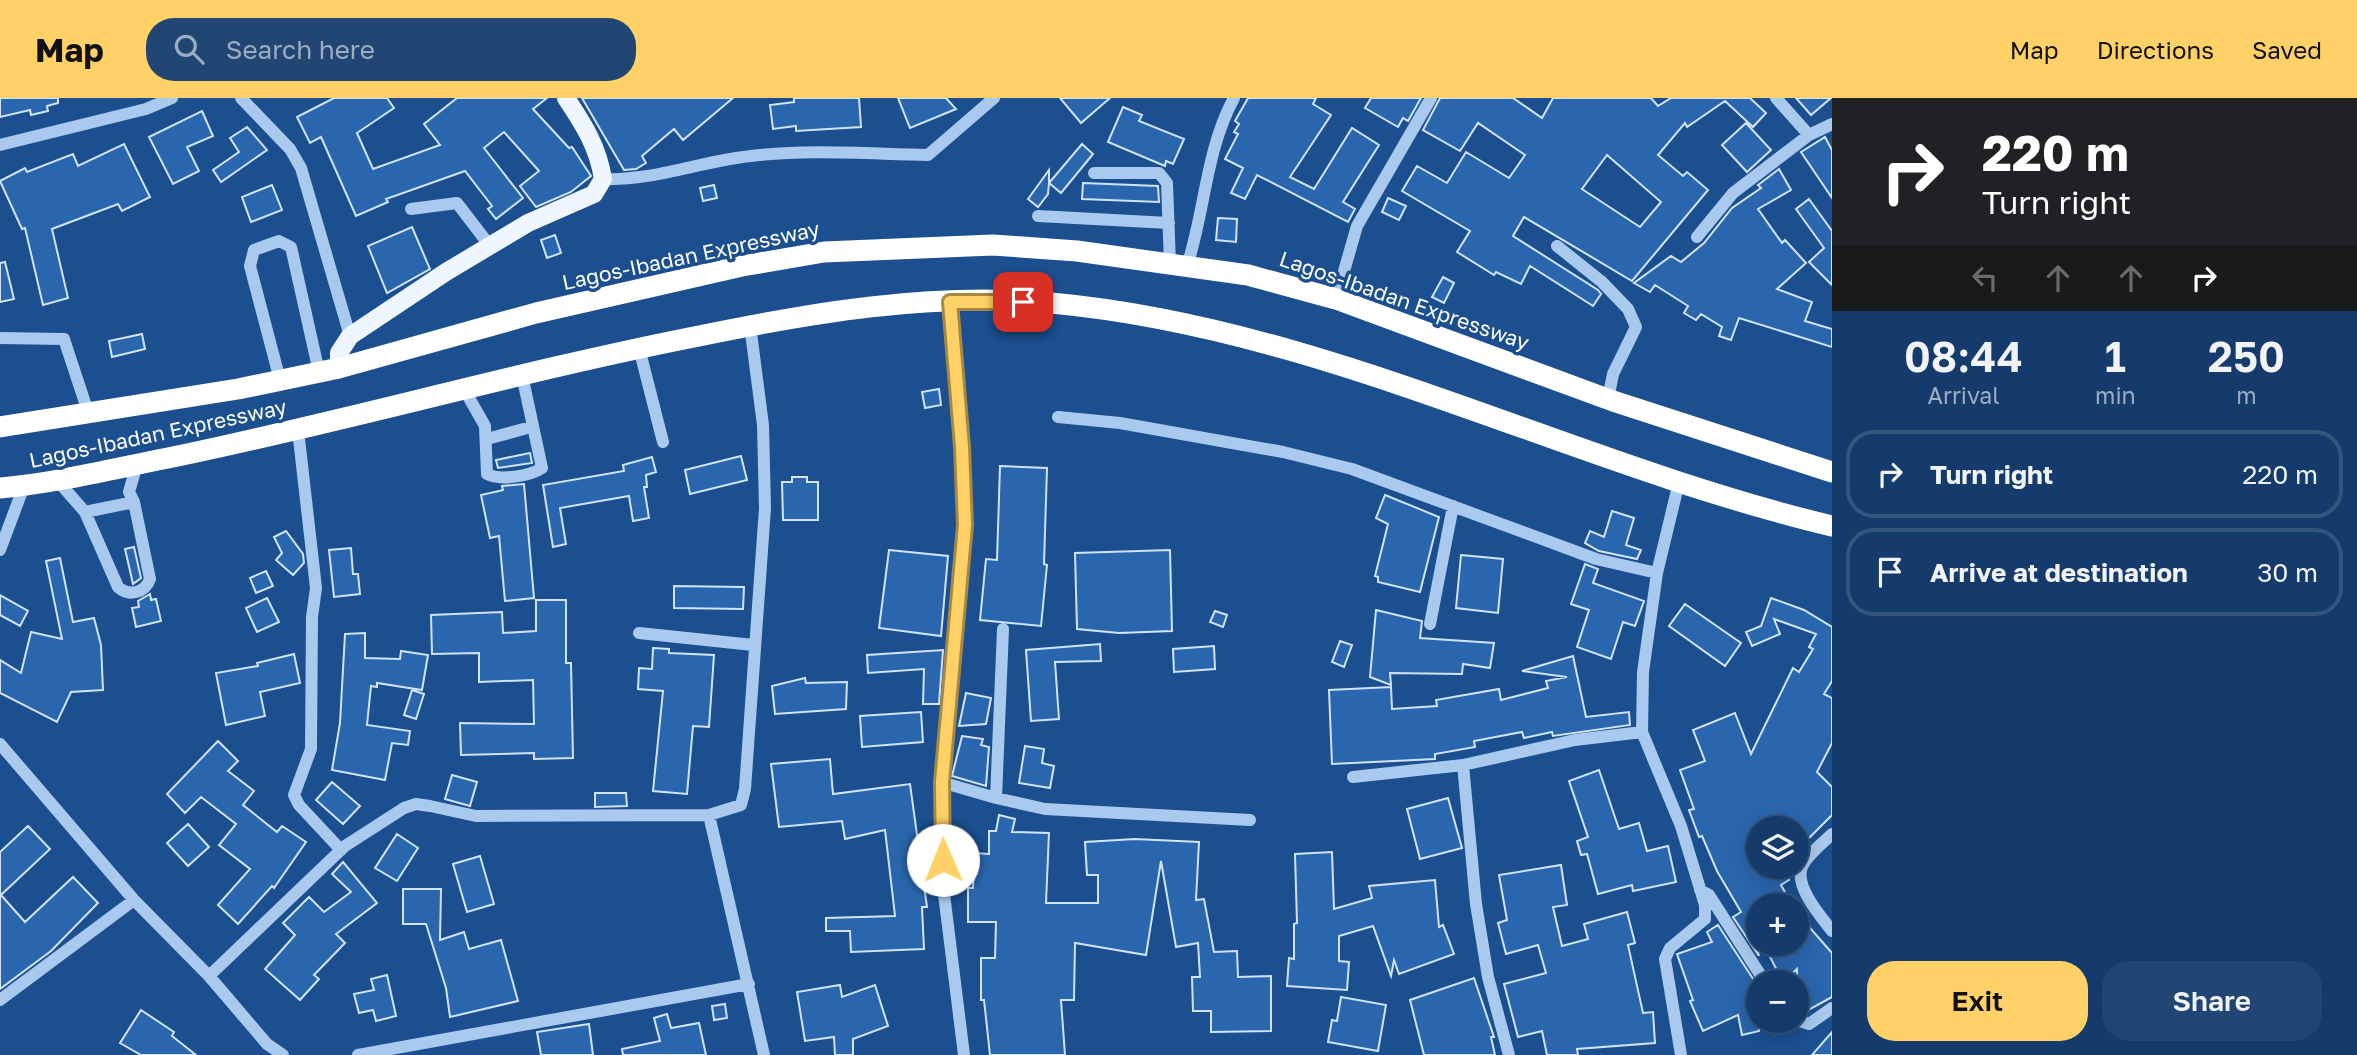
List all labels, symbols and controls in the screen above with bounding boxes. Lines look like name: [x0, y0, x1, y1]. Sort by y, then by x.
search box: [146, 18, 636, 81]
text: Map: [35, 30, 104, 69]
icon: search: [170, 30, 208, 68]
text: Search here: [226, 34, 375, 65]
text: Map: [2010, 35, 2059, 64]
text: Directions: [2097, 35, 2214, 64]
text: Saved: [2252, 35, 2322, 64]
text: 220 m: [1982, 123, 2129, 182]
icon: right: [1867, 126, 1958, 217]
text: Turn right: [1982, 183, 2131, 221]
street label: Lagos-Ibadan Expressway: [560, 215, 822, 295]
street label: Lagos-Ibadan Expressway: [1276, 245, 1533, 355]
icon: left: [1966, 259, 2004, 297]
icon: ahead: [2039, 259, 2077, 297]
icon: ahead: [2112, 259, 2150, 297]
icon: right: [2185, 259, 2223, 297]
pin: [993, 272, 1053, 332]
icon: arrive: [1004, 283, 1042, 321]
text: 08:44: [1904, 331, 2023, 381]
text: 1: [2105, 331, 2126, 381]
text: 250: [2208, 331, 2285, 381]
text: Arrival: [1928, 381, 2000, 409]
text: min: [2095, 381, 2136, 409]
text: m: [2236, 381, 2257, 409]
street label: Lagos-Ibadan Expressway: [27, 393, 289, 473]
icon: right: [1871, 455, 1909, 493]
text: Turn right: [1930, 459, 2053, 490]
text: 220 m: [2242, 459, 2318, 490]
icon: arrive: [1871, 553, 1909, 591]
text: Arrive at destination: [1930, 557, 2188, 588]
text: 30 m: [2257, 557, 2318, 588]
map controls: [1746, 816, 1809, 1033]
button: layers: [1746, 816, 1809, 879]
position arrow: [906, 823, 980, 897]
button: +: [1746, 893, 1809, 956]
button: Exit: [1867, 961, 2088, 1041]
button: Share: [2102, 961, 2322, 1041]
button: −: [1746, 970, 1809, 1033]

